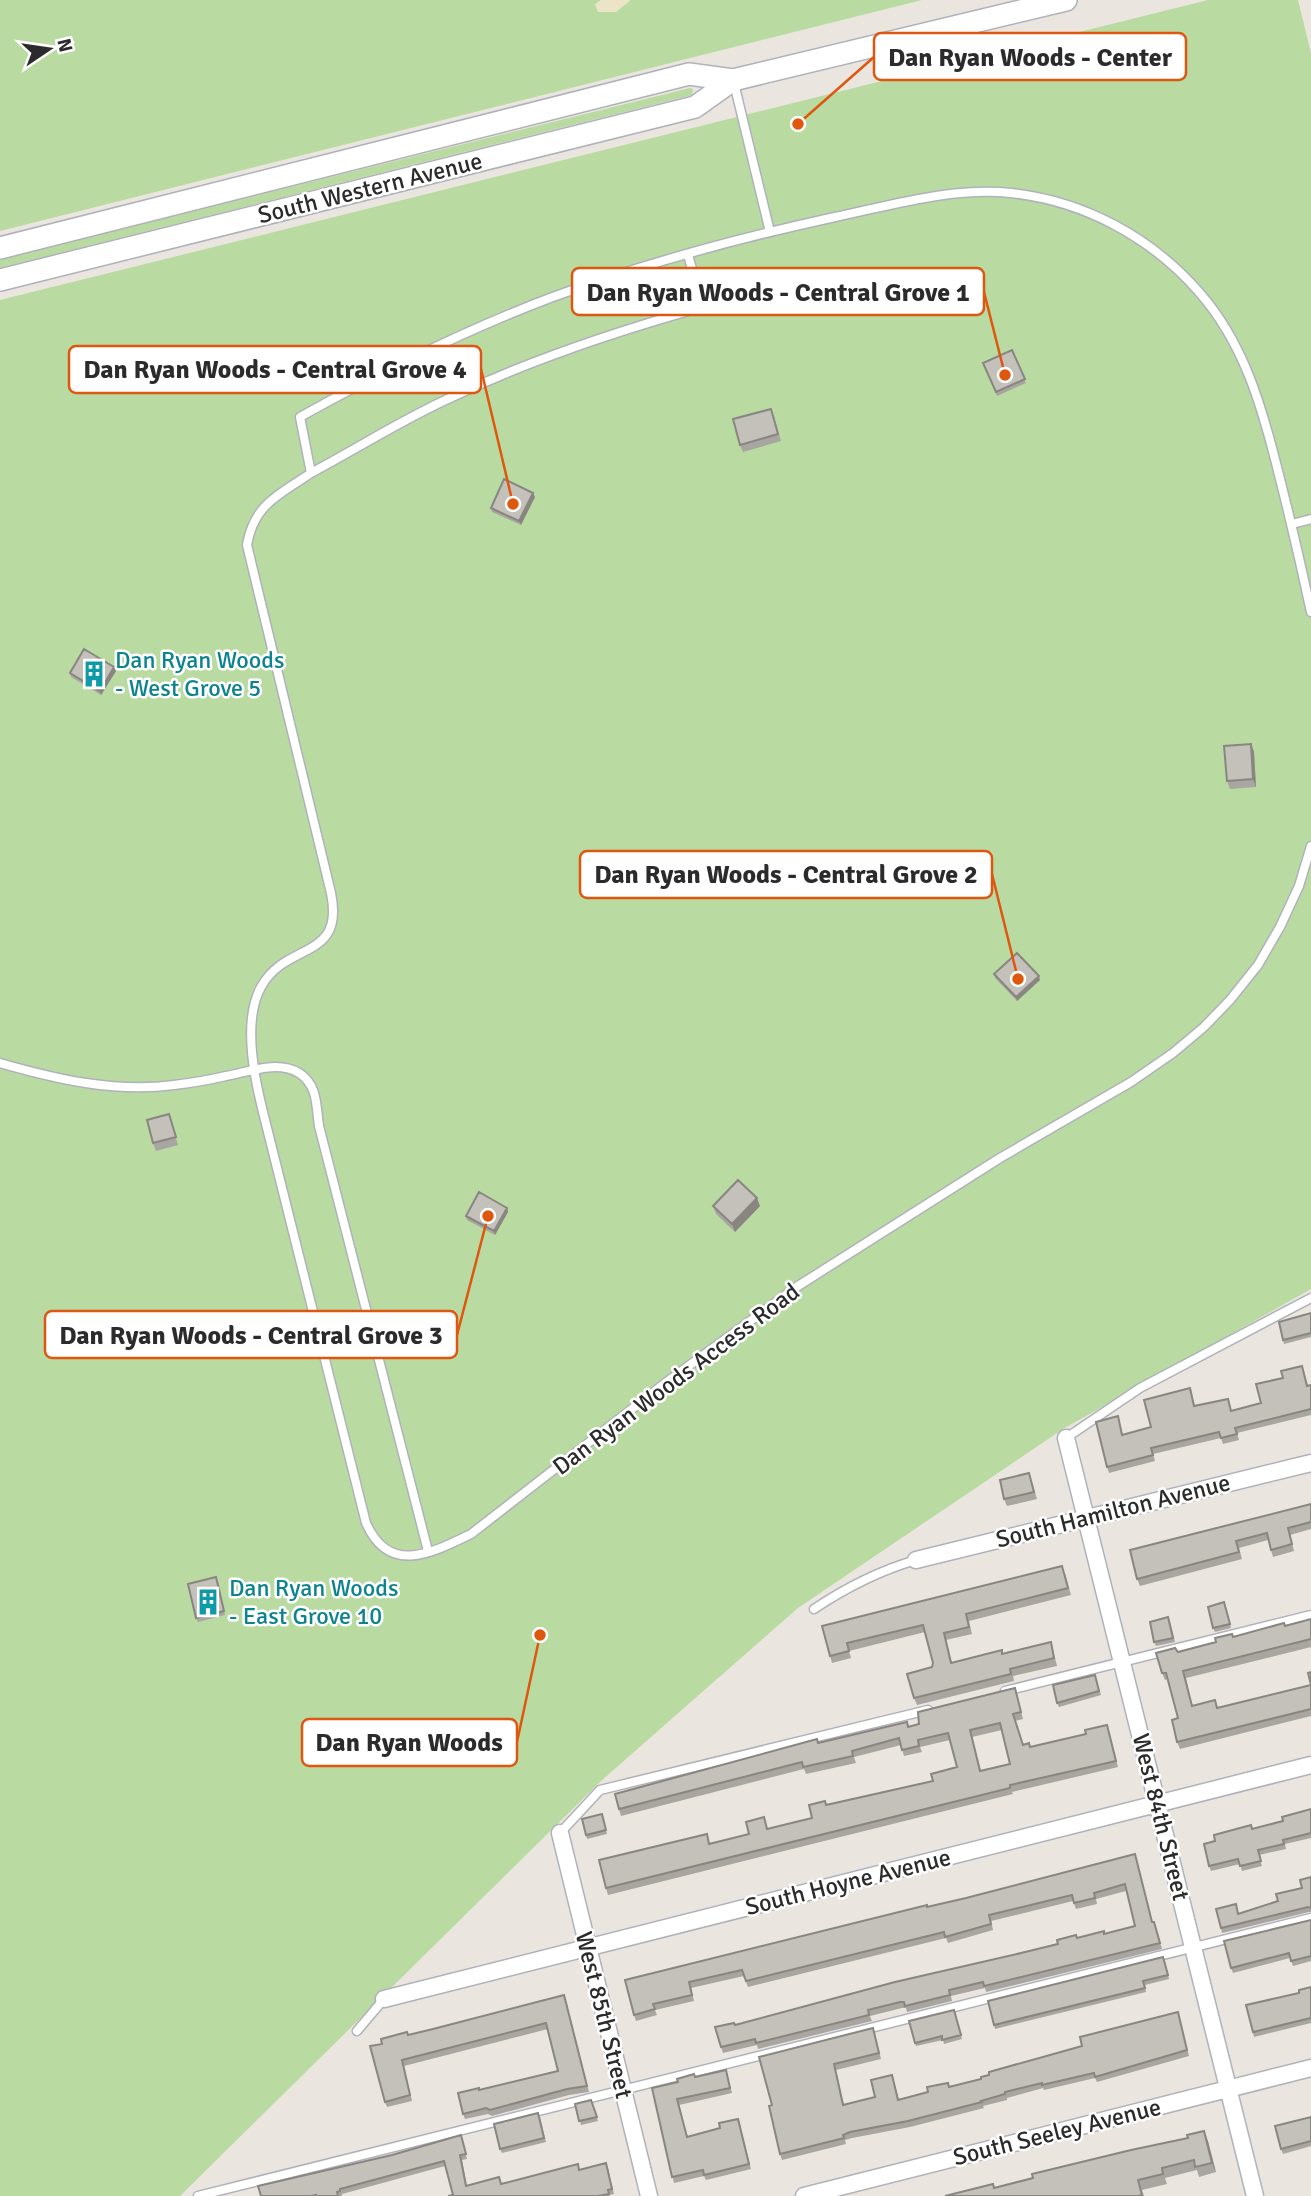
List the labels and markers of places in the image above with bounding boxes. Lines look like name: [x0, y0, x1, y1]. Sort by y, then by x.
callout: Dan Ryan Woods - Center: [874, 33, 1186, 80]
callout: Dan Ryan Woods - Central Grove 1: [572, 268, 984, 315]
callout: Dan Ryan Woods - Central Grove 4: [69, 346, 481, 393]
place label: Dan Ryan Woods - West Grove 5: [115, 645, 284, 703]
building icon: Dan Ryan Woods - West Grove 5: [79, 659, 109, 689]
callout: Dan Ryan Woods - Central Grove 2: [580, 851, 992, 898]
callout: Dan Ryan Woods - Central Grove 3: [45, 1311, 457, 1358]
place label: Dan Ryan Woods - East Grove 10: [229, 1573, 398, 1631]
building icon: Dan Ryan Woods - East Grove 10: [193, 1587, 223, 1617]
callout: Dan Ryan Woods: [302, 1719, 517, 1766]

